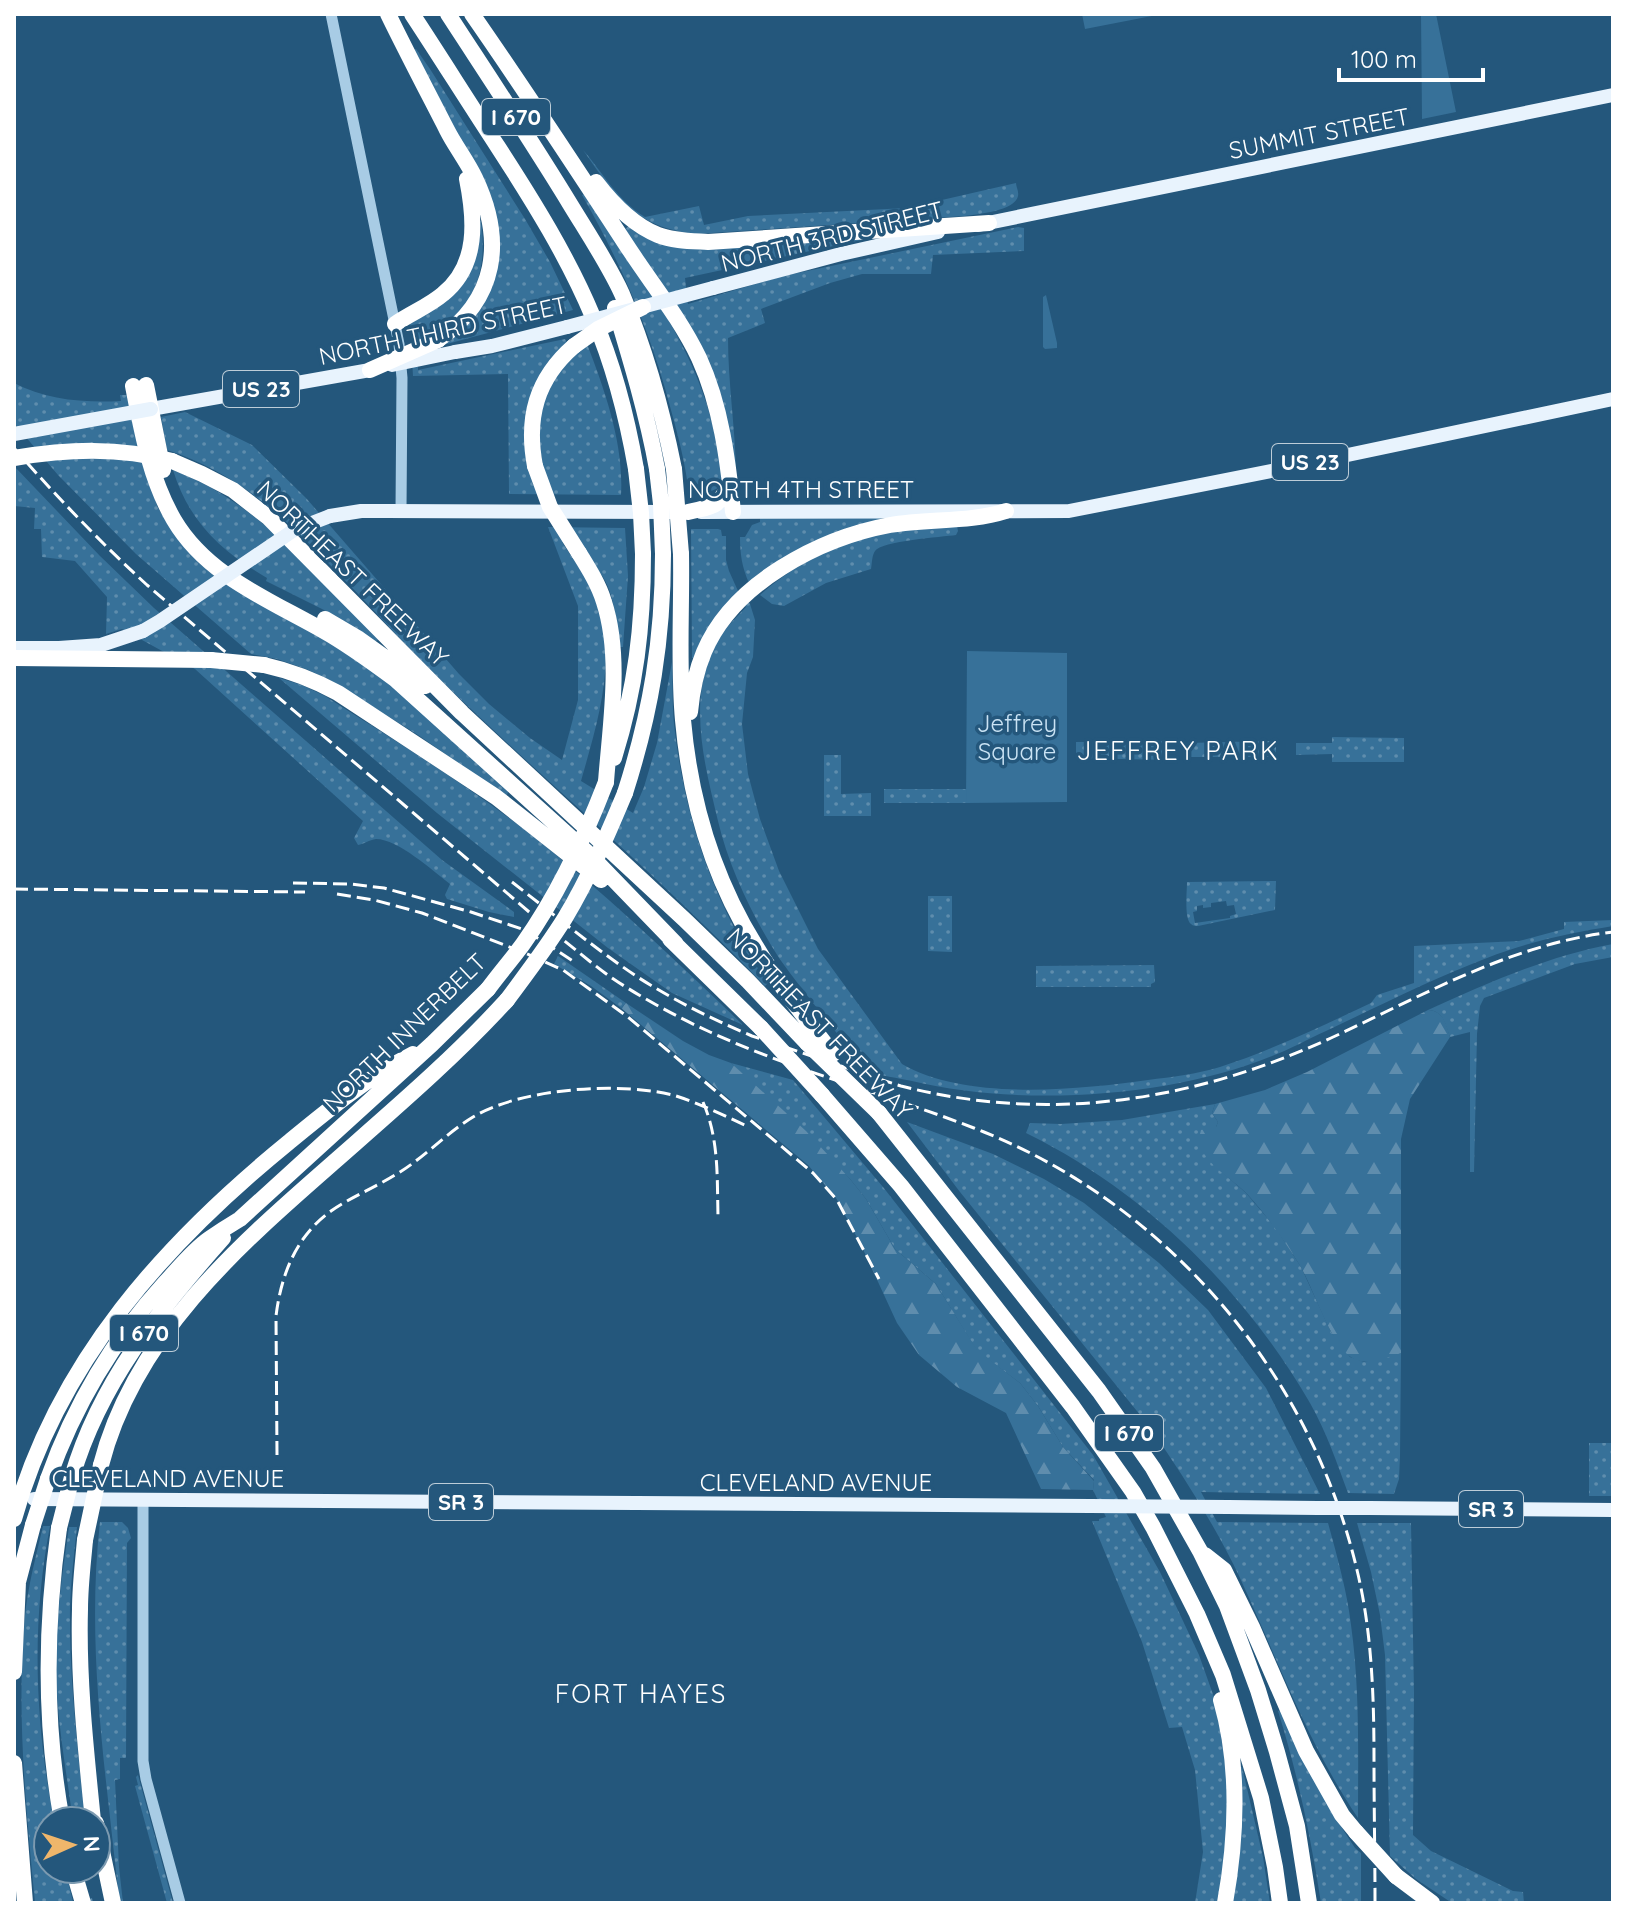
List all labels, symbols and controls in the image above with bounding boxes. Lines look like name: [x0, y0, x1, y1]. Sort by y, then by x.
scale bar: [1339, 32, 1483, 82]
text: 100 m: [1351, 44, 1417, 74]
road number: I 670: [482, 99, 550, 135]
street label: SUMMIT STREET: [1226, 101, 1412, 165]
street label: NORTH 3RD STREET: [718, 194, 946, 278]
street label: NORTH THIRD STREET: [316, 289, 570, 371]
road number: US 23: [223, 371, 299, 407]
road number: US 23: [1272, 444, 1348, 480]
street label: NORTHEAST FREEWAY: [251, 474, 455, 672]
street label: NORTH 4TH STREET: [688, 474, 914, 504]
park label: Jeffrey Square: [977, 708, 1057, 766]
district label: JEFFREY PARK: [1076, 734, 1280, 767]
street label: NORTHEAST FREEWAY: [721, 921, 919, 1125]
street label: NORTH INNERBELT: [316, 946, 492, 1118]
road number: I 670: [110, 1315, 178, 1351]
road number: I 670: [1095, 1415, 1163, 1451]
street label: CLEVELAND AVENUE: [52, 1463, 284, 1493]
street label: CLEVELAND AVENUE: [700, 1467, 932, 1497]
road number: SR 3: [429, 1484, 493, 1520]
road number: SR 3: [1459, 1491, 1523, 1527]
district label: FORT HAYES: [555, 1677, 727, 1710]
north arrow: [32, 1805, 112, 1885]
text: N: [78, 1835, 106, 1853]

